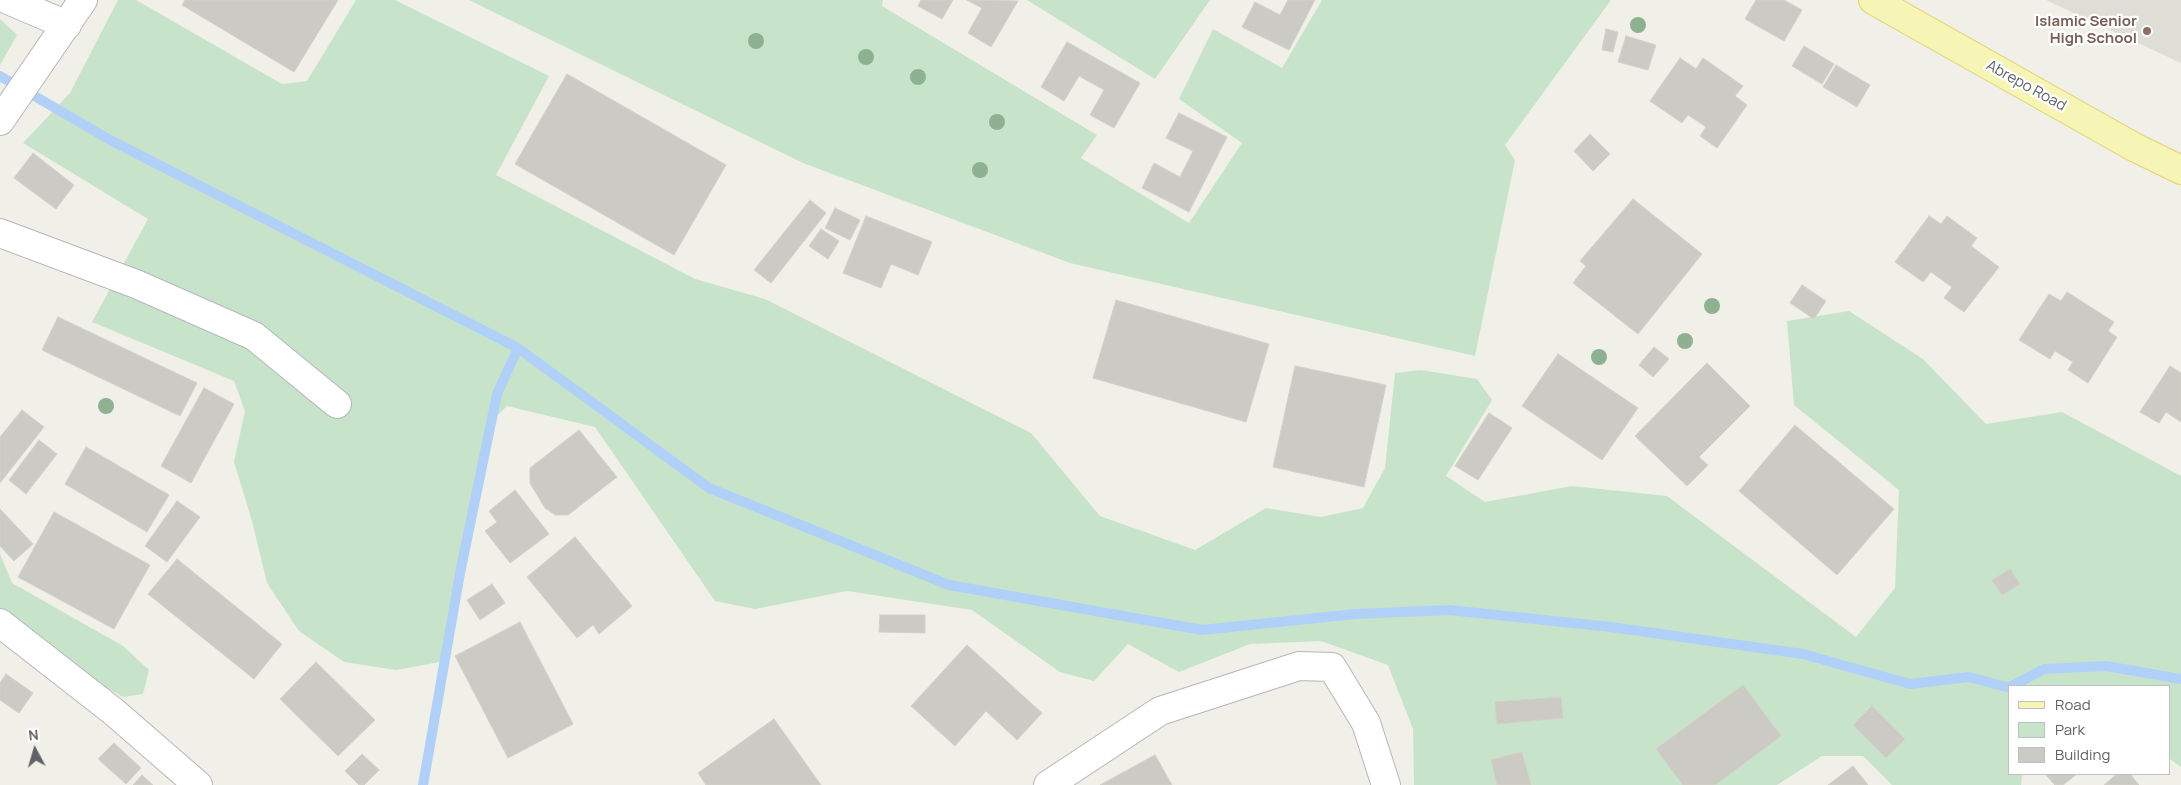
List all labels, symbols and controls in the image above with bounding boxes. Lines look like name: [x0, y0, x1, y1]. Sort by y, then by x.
place label: Islamic Senior High School: [2035, 13, 2137, 48]
marker: Islamic Senior High School: [2141, 25, 2153, 37]
street label: Abrepo Road: [1983, 57, 2069, 115]
legend: [2008, 685, 2171, 775]
text: Road: [2055, 694, 2091, 715]
text: Park: [2055, 719, 2085, 740]
north arrow: [10, 725, 60, 775]
text: N: [27, 725, 39, 745]
text: Building: [2055, 744, 2110, 765]

